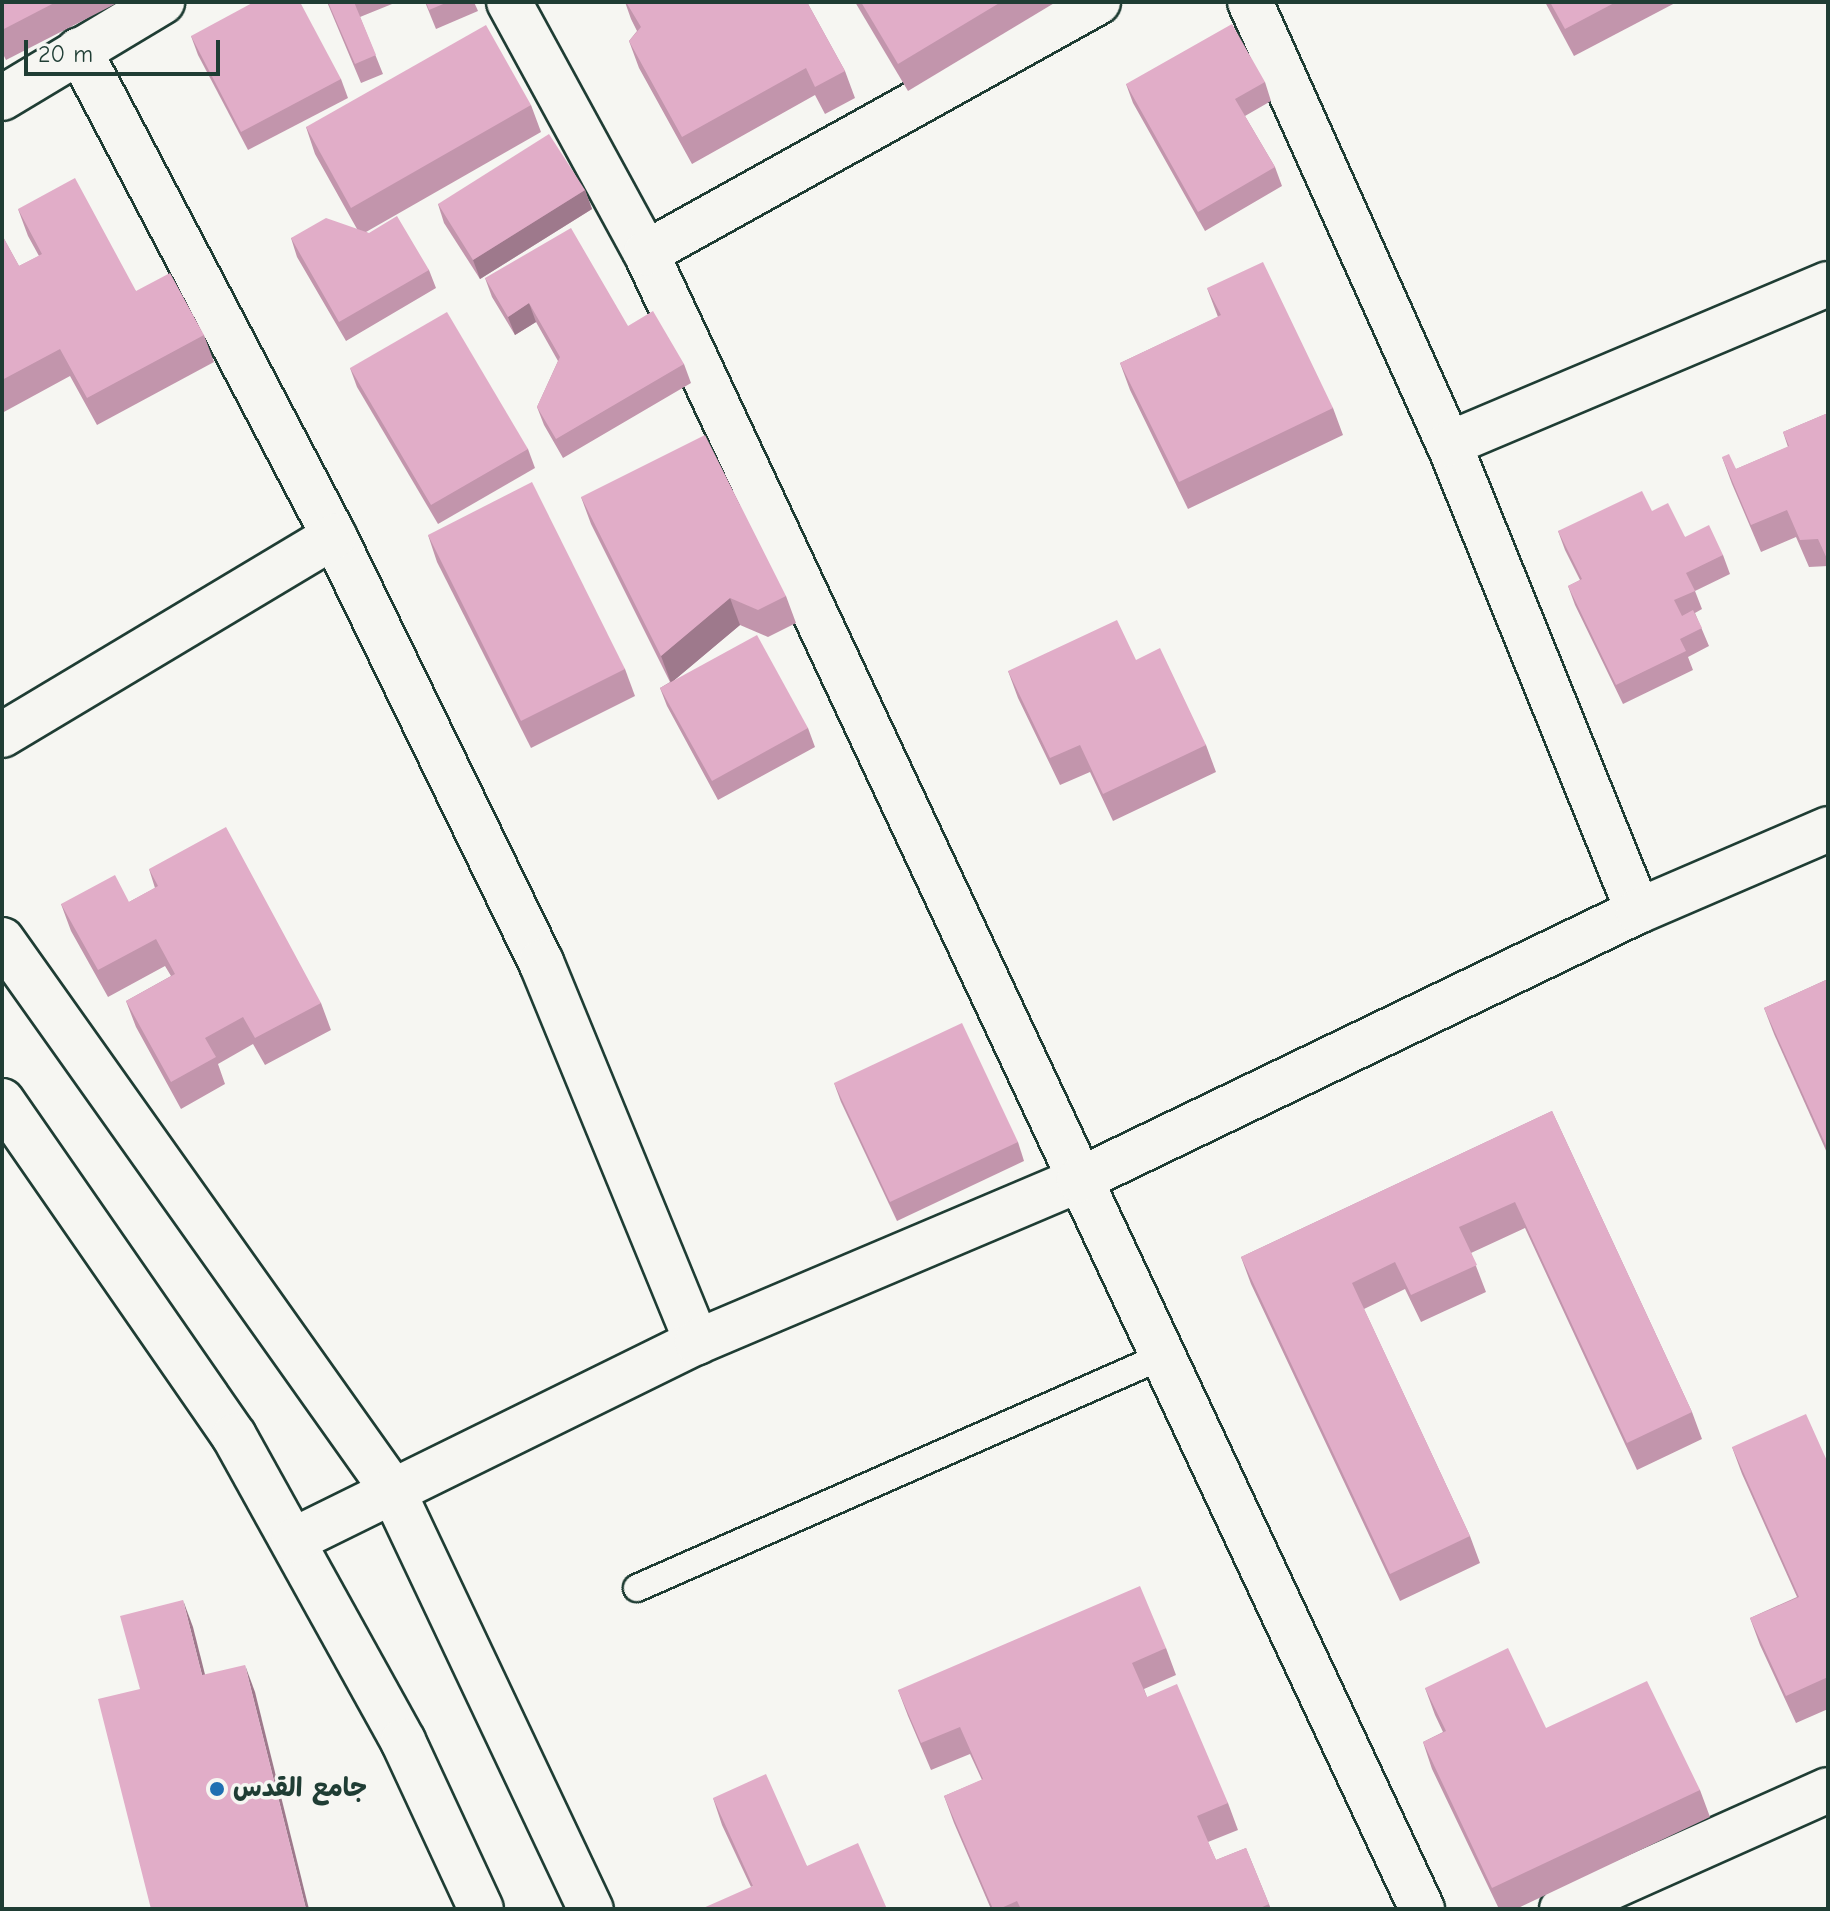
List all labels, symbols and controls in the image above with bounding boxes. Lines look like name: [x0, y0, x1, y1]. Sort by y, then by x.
scale bar: [28, 24, 224, 74]
text: 20 m: [38, 40, 93, 68]
place label: جامع القدس: [233, 1773, 367, 1805]
marker: جامع القدس: [208, 1780, 226, 1798]

